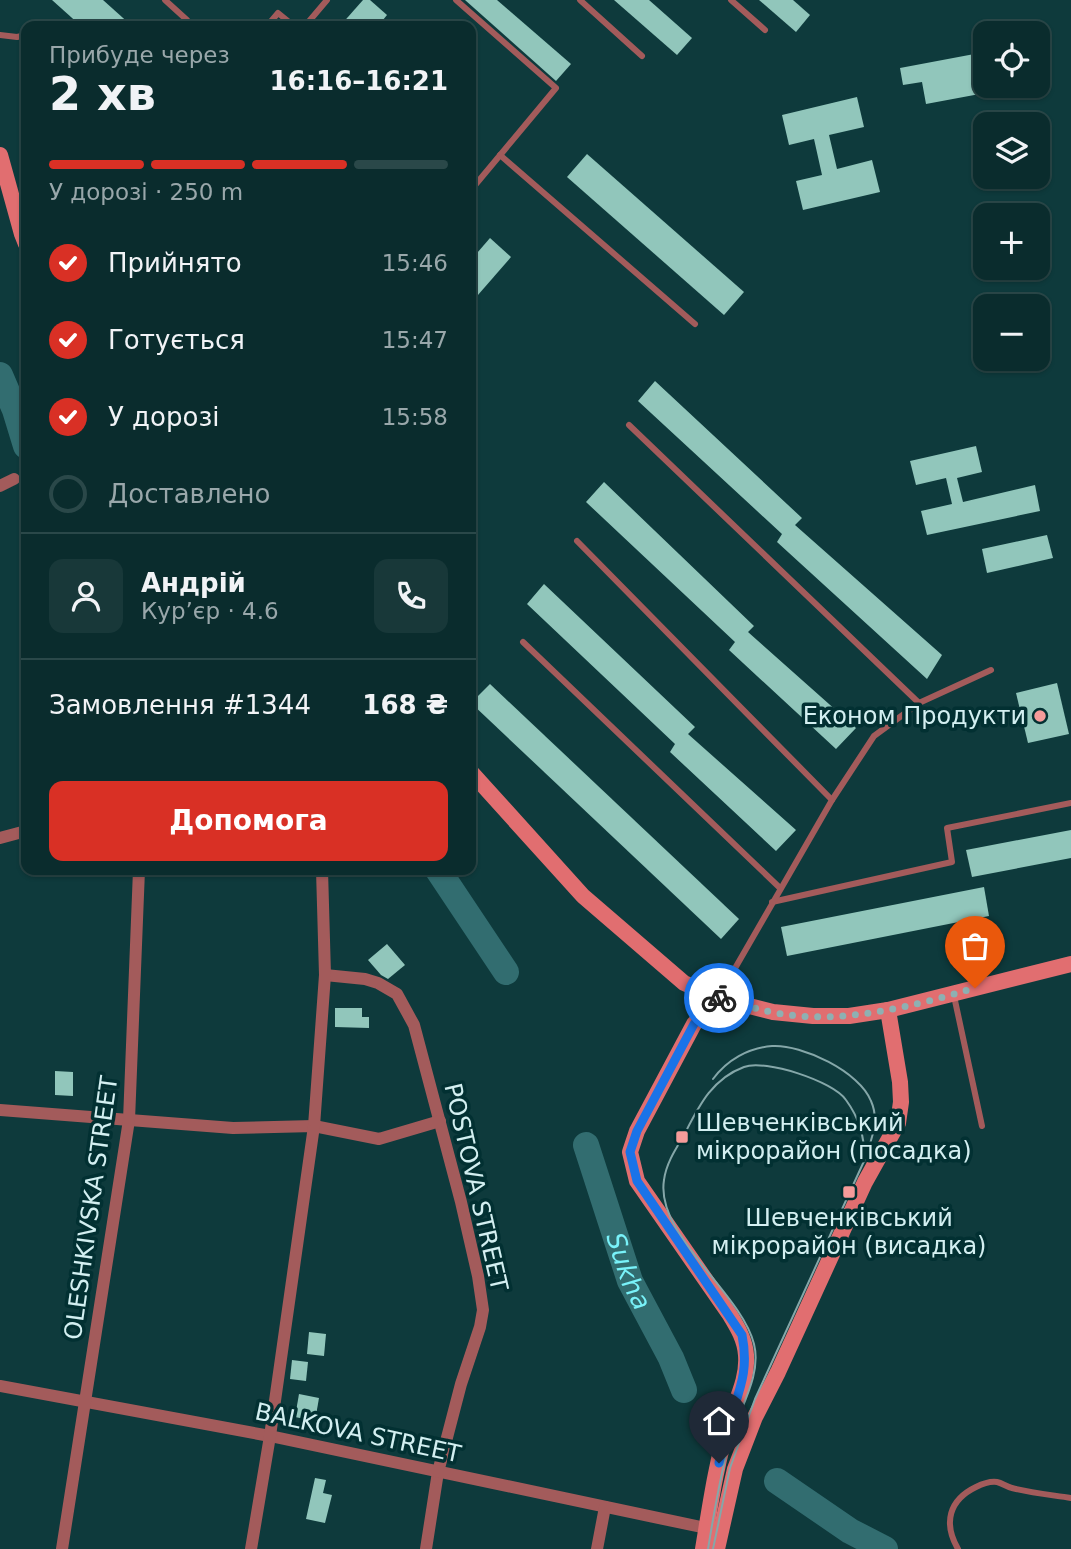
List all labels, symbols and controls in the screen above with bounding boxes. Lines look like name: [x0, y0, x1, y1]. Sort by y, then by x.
map controls: [973, 21, 1050, 371]
button: locate: [973, 21, 1050, 98]
text: Прибуде через: [49, 42, 230, 68]
text: 16:16–16:21: [269, 66, 448, 96]
text: 2 хв: [49, 67, 156, 121]
button: layers: [973, 112, 1050, 189]
text: У дорозі · 250 m: [49, 179, 243, 205]
button: +: [973, 203, 1050, 280]
icon: check: [49, 244, 87, 282]
text: Прийнято: [108, 248, 242, 278]
text: 15:46: [382, 250, 448, 276]
button: −: [973, 294, 1050, 371]
icon: check: [49, 321, 87, 359]
text: Готується: [108, 325, 245, 355]
text: 15:47: [382, 327, 448, 353]
icon: check: [49, 398, 87, 436]
text: У дорозі: [108, 402, 219, 432]
text: 15:58: [382, 404, 448, 430]
text: Доставлено: [108, 479, 270, 509]
button: person: [49, 559, 123, 633]
button: phone: [374, 559, 448, 633]
text: Андрій: [141, 568, 246, 598]
text: Кур’єр · 4.6: [141, 598, 279, 624]
text: Замовлення #1344: [49, 690, 311, 720]
text: 168 ₴: [362, 690, 448, 720]
place label: Економ Продукти: [803, 702, 1026, 730]
marker: Економ Продукти: [1032, 708, 1048, 724]
button: Допомога: [49, 781, 448, 861]
pin: [945, 916, 1005, 988]
icon: bag: [956, 927, 994, 965]
courier: [684, 963, 754, 1033]
icon: bike: [700, 979, 738, 1017]
street label: OLESHKIVSKA STREET: [59, 1074, 123, 1342]
street label: POSTOVA STREET: [438, 1080, 514, 1294]
place label: Шевченківський мікрорайон (посадка): [696, 1109, 972, 1165]
marker: Шевченківський мікрорайон (посадка): [674, 1129, 690, 1145]
marker: Шевченківський мікрорайон (висадка): [841, 1184, 857, 1200]
place label: Шевченківський мікрорайон (висадка): [712, 1204, 986, 1260]
water label: Sukha: [600, 1229, 657, 1315]
pin: [689, 1391, 749, 1463]
street label: BALKOVA STREET: [253, 1398, 464, 1469]
icon: home: [700, 1402, 738, 1440]

